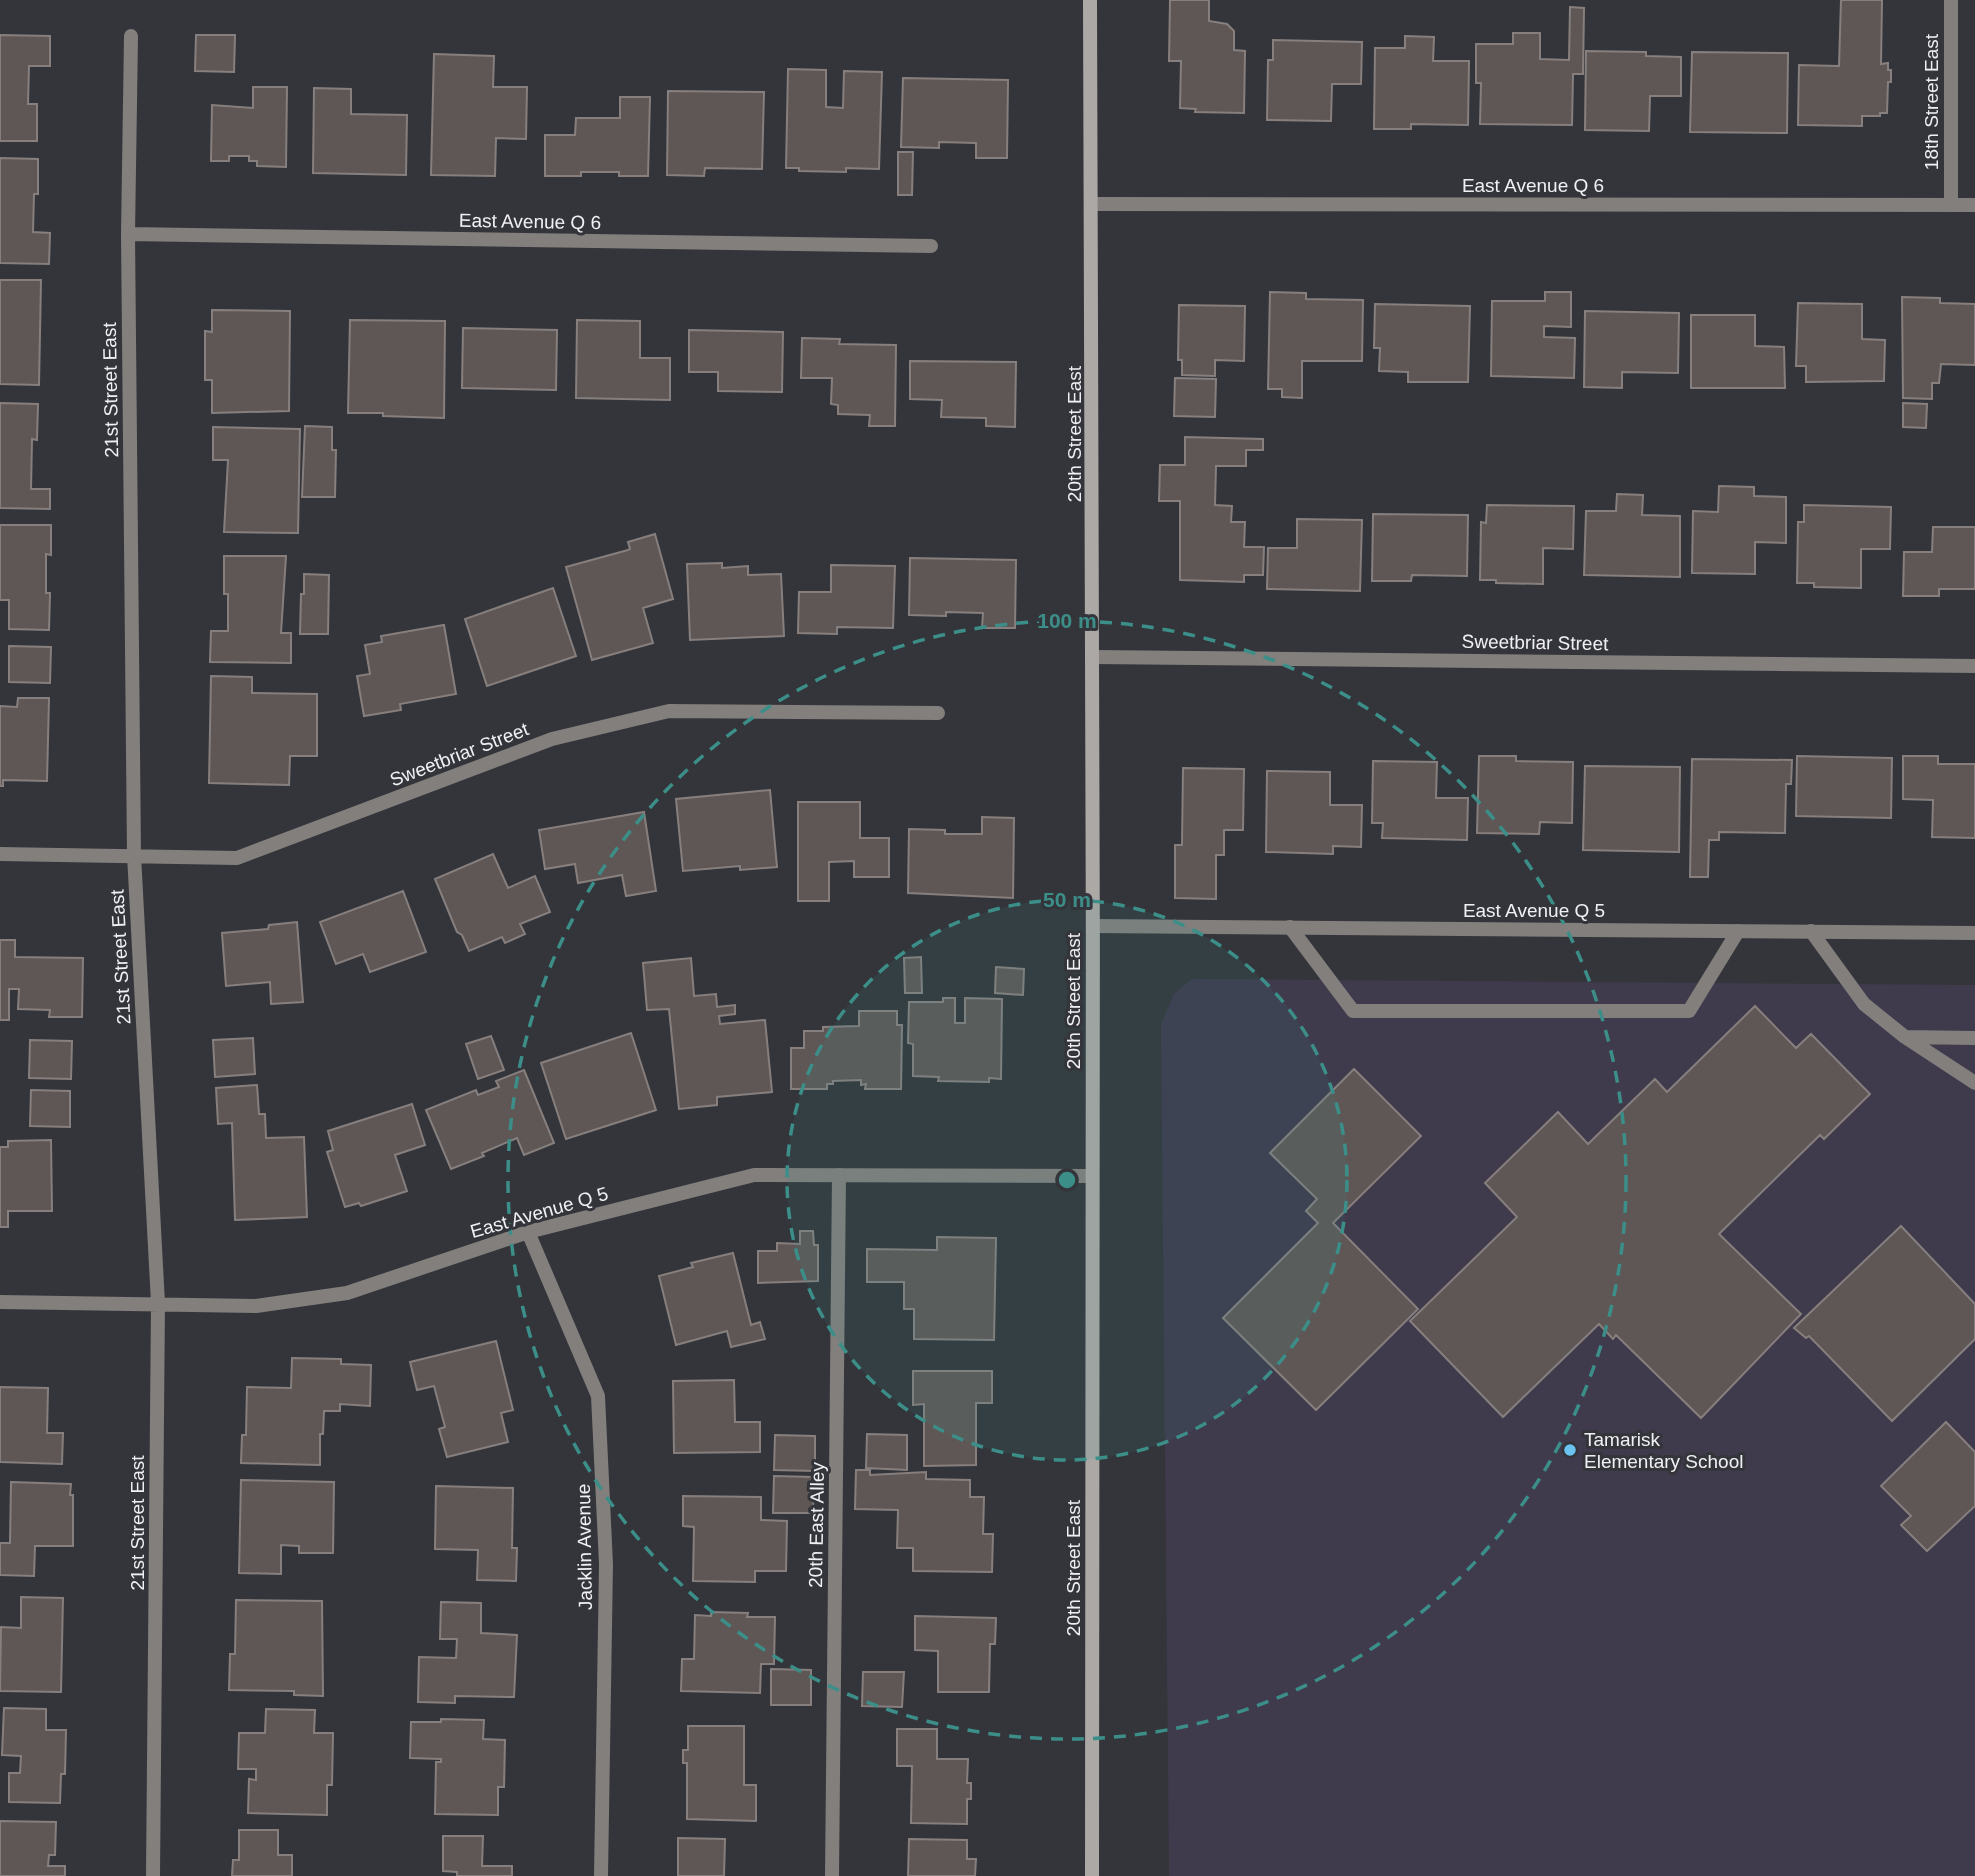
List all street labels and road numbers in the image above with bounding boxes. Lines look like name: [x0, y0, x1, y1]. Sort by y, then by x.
street label: 18th Street East: [1921, 33, 1942, 170]
street label: East Avenue Q 6: [1462, 175, 1604, 196]
street label: East Avenue Q 6: [459, 210, 601, 233]
street label: 21st Street East: [99, 322, 122, 458]
street label: 20th Street East: [1064, 365, 1085, 502]
street label: Sweetbriar Street: [1461, 631, 1609, 654]
street label: Sweetbriar Street: [387, 718, 532, 791]
street label: 21st Street East: [106, 888, 135, 1025]
street label: East Avenue Q 5: [1463, 900, 1605, 921]
street label: 20th Street East: [1063, 932, 1084, 1069]
street label: East Avenue Q 5: [468, 1183, 610, 1242]
street label: 21st Street East: [127, 1455, 148, 1591]
street label: 20th East Alley: [805, 1461, 828, 1588]
street label: Jacklin Avenue: [573, 1484, 596, 1610]
street label: 20th Street East: [1063, 1499, 1084, 1636]

